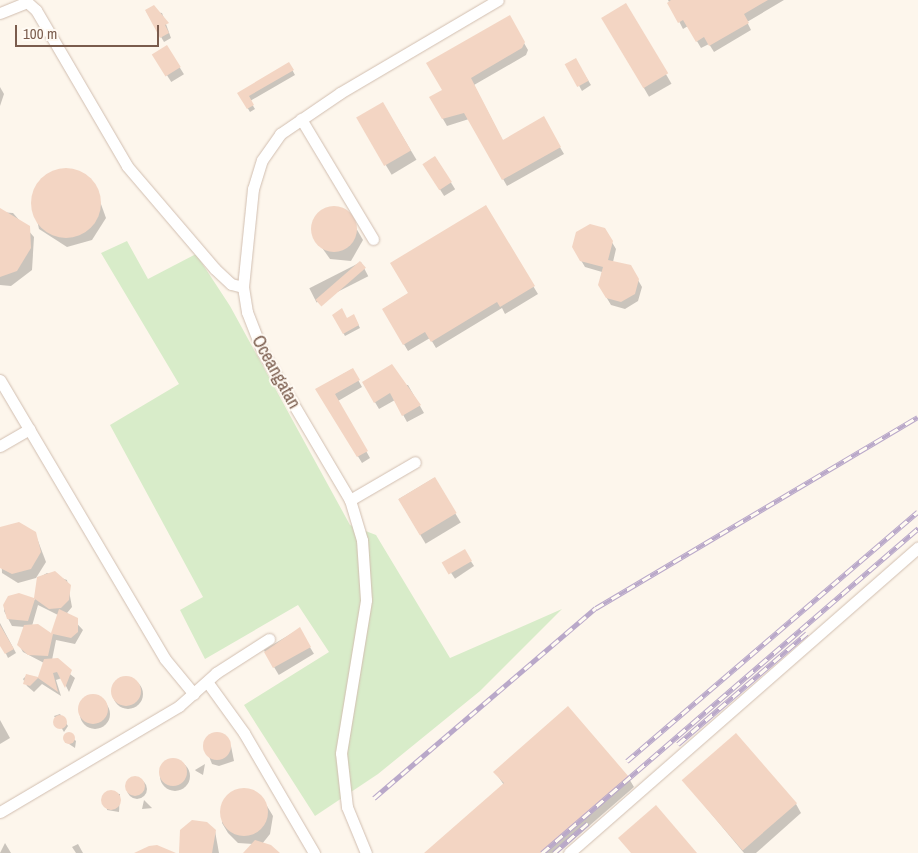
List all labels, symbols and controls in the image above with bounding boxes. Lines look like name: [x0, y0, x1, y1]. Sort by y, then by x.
scale bar: [18, 15, 161, 47]
text: 100 m: [23, 23, 57, 44]
street label: Oceangatan: [247, 332, 305, 412]

